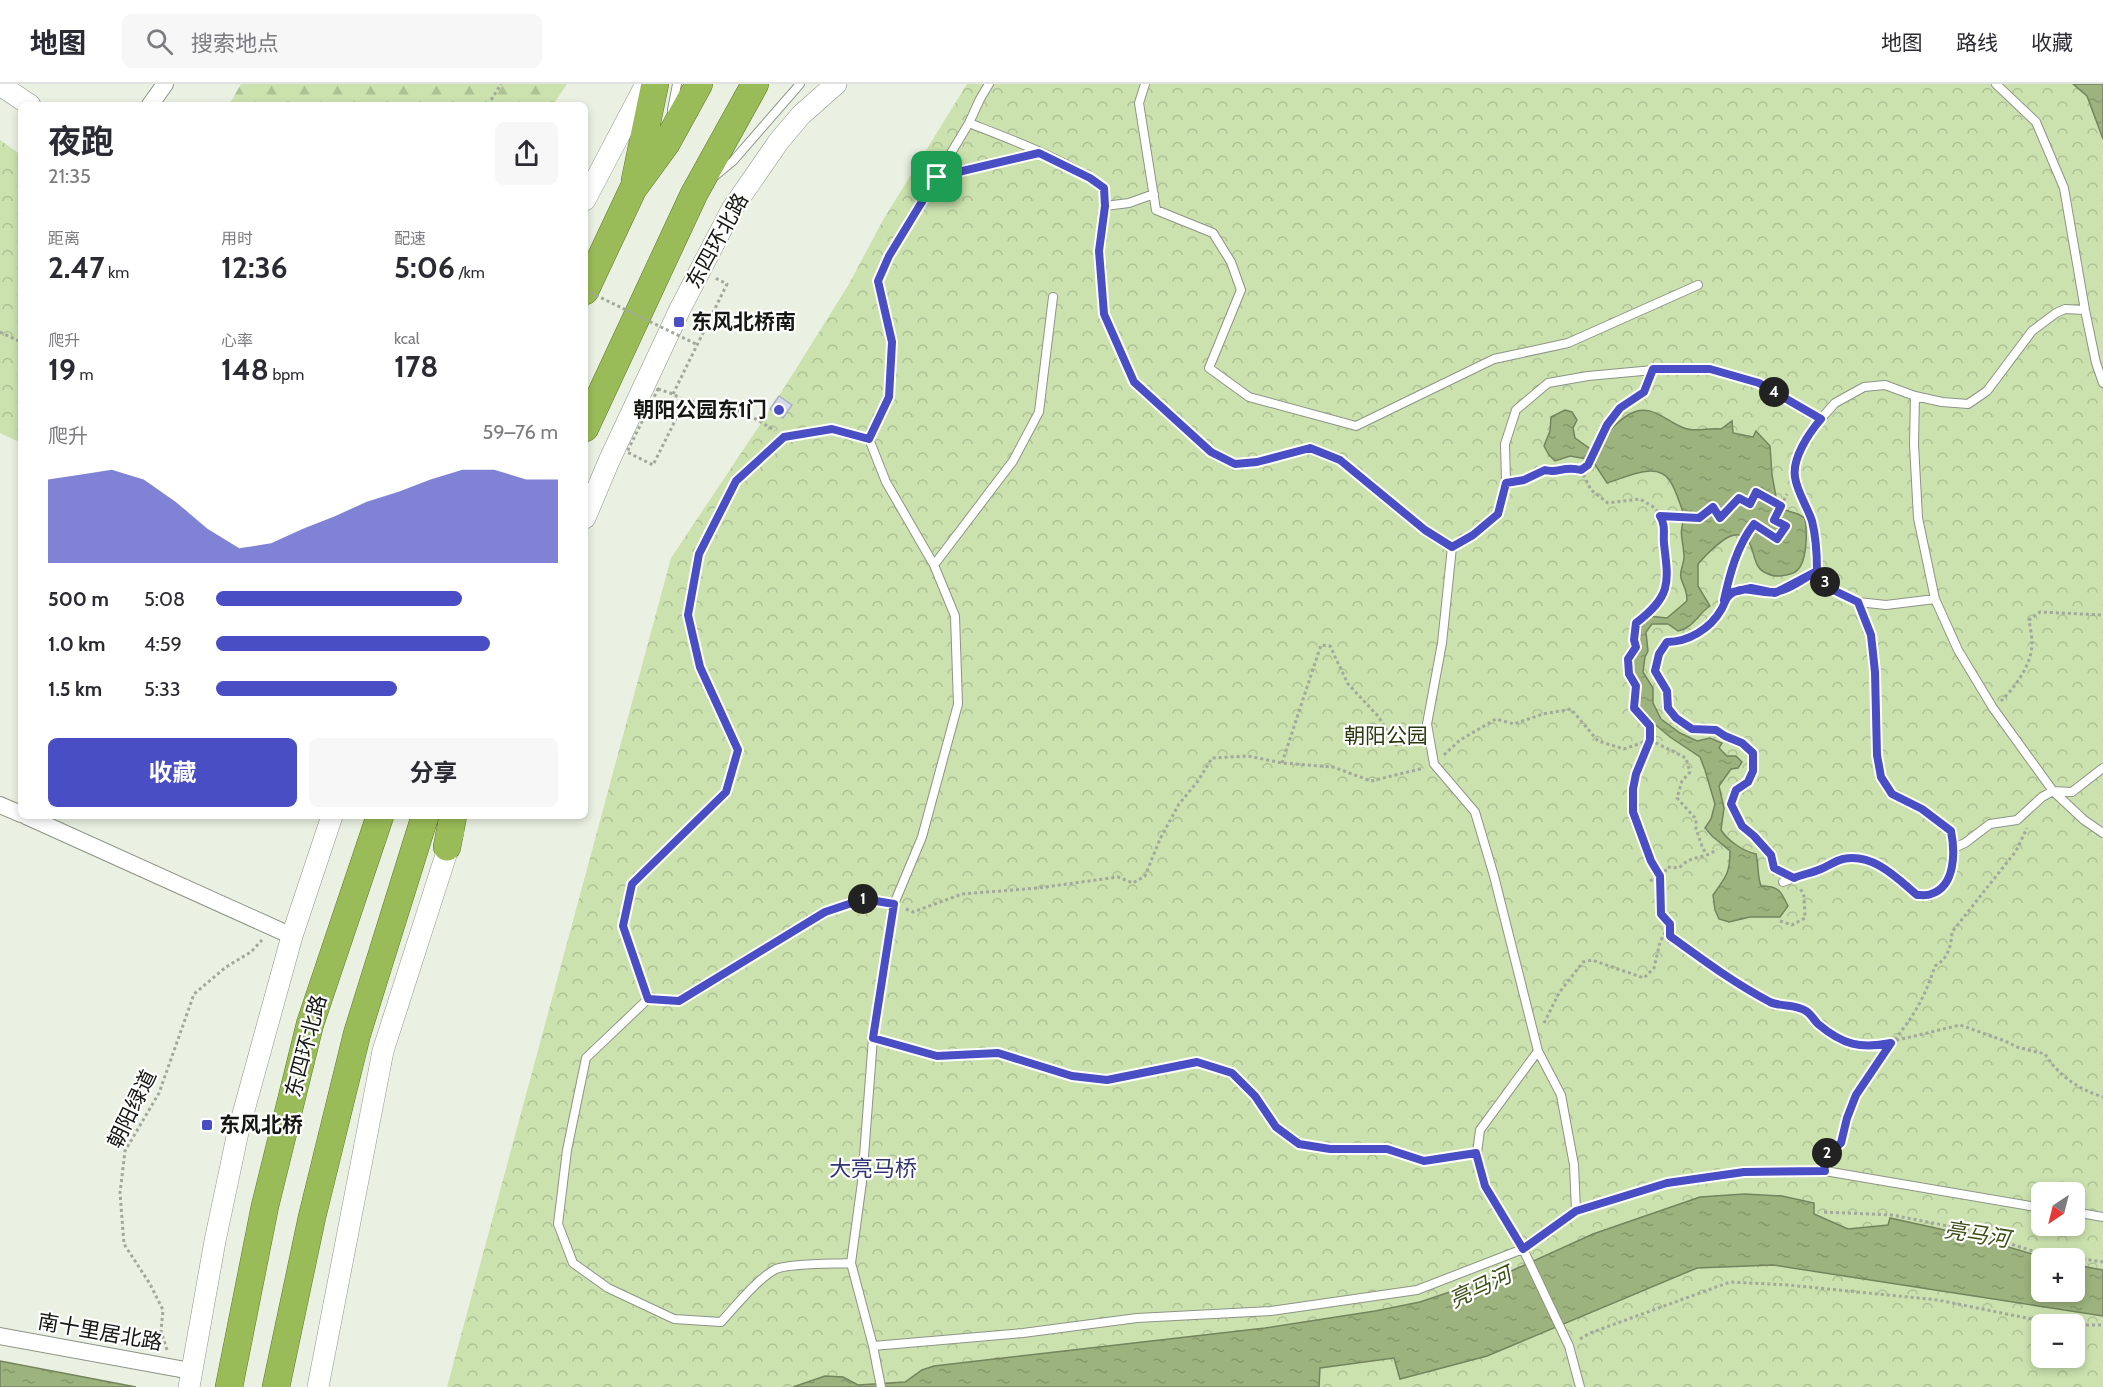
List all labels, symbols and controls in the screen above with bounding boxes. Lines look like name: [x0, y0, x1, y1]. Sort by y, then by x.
search box: [122, 14, 542, 68]
icon: search: [143, 25, 176, 58]
text: 地图: [30, 26, 86, 60]
text: 搜索地点: [191, 30, 279, 57]
text: 地图: [1881, 30, 1923, 55]
text: 路线: [1956, 30, 1998, 55]
text: 收藏: [2031, 30, 2073, 55]
text: 夜跑: [48, 121, 114, 161]
button: share: [495, 122, 558, 185]
pin: [911, 151, 962, 202]
icon: arrive: [920, 160, 953, 193]
text: 21:35: [48, 164, 91, 188]
street label: 东四环北路: [680, 189, 753, 293]
text: 距离: [48, 229, 80, 248]
text: 用时: [221, 229, 253, 248]
text: 配速: [394, 229, 426, 248]
text: 2.47: [48, 249, 104, 286]
text: 12:36: [221, 249, 288, 286]
text: 5:06: [394, 249, 455, 286]
text: km: [104, 263, 129, 282]
text: /km: [455, 263, 485, 282]
place label: 东风北桥南: [691, 309, 796, 334]
marker: 东风北桥南: [672, 315, 686, 329]
text: kcal: [394, 329, 420, 348]
text: 爬升: [48, 331, 80, 350]
text: 心率: [221, 331, 253, 350]
text: 178: [394, 348, 439, 385]
text: 19: [48, 351, 76, 388]
text: 148: [221, 351, 269, 388]
text: m: [76, 365, 94, 384]
text: bpm: [269, 365, 304, 384]
pin: 4: [1759, 377, 1789, 407]
text: 4: [1769, 382, 1779, 401]
place label: 朝阳公园东1门: [633, 397, 767, 422]
marker: 朝阳公园东1门: [772, 403, 786, 417]
text: 59–76 m: [482, 420, 558, 444]
text: 爬升: [48, 424, 88, 448]
pin: 3: [1810, 567, 1840, 597]
text: 3: [1821, 572, 1829, 591]
text: 500 m: [48, 587, 109, 611]
text: 5:08: [144, 587, 185, 611]
text: 1.0 km: [48, 632, 105, 656]
text: 4:59: [144, 632, 182, 656]
text: 1.5 km: [48, 677, 102, 701]
text: 5:33: [144, 677, 181, 701]
park label: 朝阳公园: [1344, 723, 1428, 748]
button: 收藏: [48, 738, 297, 807]
button: 分享: [309, 738, 558, 807]
pin: 1: [848, 884, 878, 914]
text: 1: [860, 889, 866, 908]
street label: 东四环北路: [280, 992, 331, 1100]
street label: 朝阳绿道: [102, 1066, 161, 1152]
place label: 东风北桥: [219, 1112, 303, 1137]
marker: 东风北桥: [200, 1118, 214, 1132]
pin: 2: [1812, 1138, 1842, 1168]
text: 2: [1823, 1143, 1831, 1162]
district label: 大亮马桥: [829, 1155, 917, 1182]
north arrow: [2031, 1182, 2085, 1236]
map controls: [2031, 1182, 2085, 1368]
water label: 亮马河: [1942, 1216, 2016, 1254]
button: +: [2031, 1248, 2085, 1302]
water label: 亮马河: [1445, 1260, 1519, 1314]
street label: 南十里居北路: [36, 1308, 164, 1355]
button: −: [2031, 1314, 2085, 1368]

